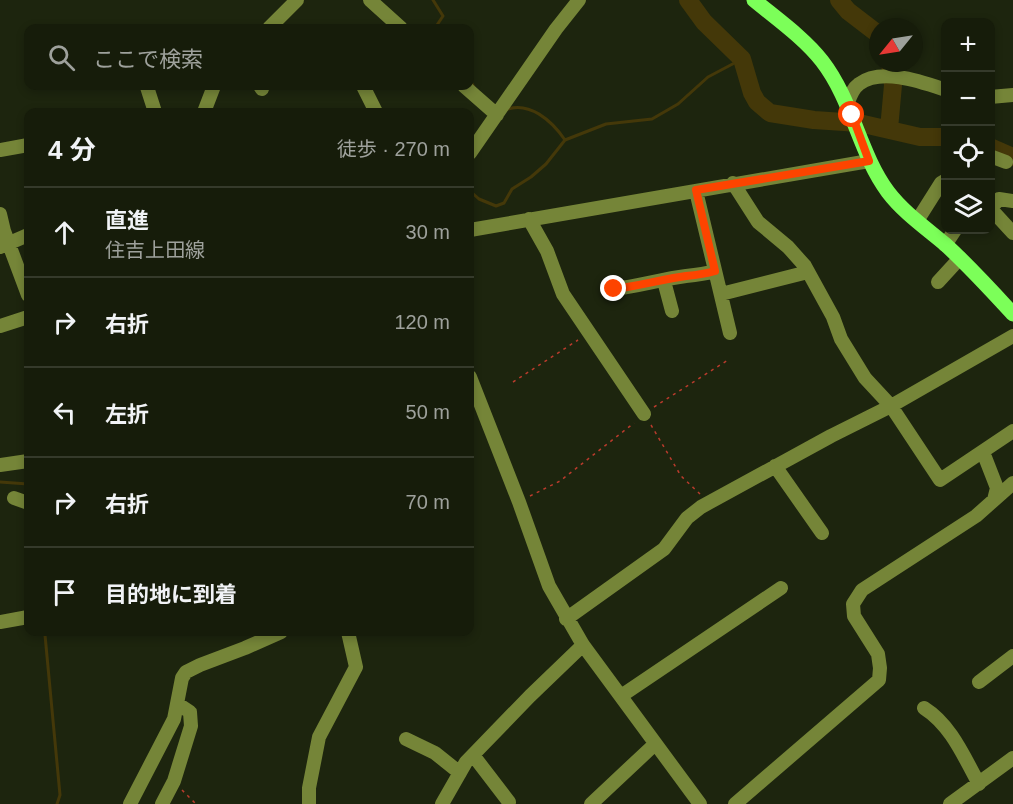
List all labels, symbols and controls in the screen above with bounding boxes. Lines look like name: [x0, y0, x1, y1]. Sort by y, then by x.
north arrow: [869, 18, 923, 72]
map controls: [941, 18, 995, 234]
button: +: [941, 18, 995, 72]
search box: [24, 24, 474, 90]
icon: search: [45, 41, 78, 74]
text: ここで検索: [93, 47, 203, 72]
button: −: [941, 72, 995, 126]
route start: [838, 101, 864, 127]
button: locate: [941, 126, 995, 180]
text: 4 分: [48, 135, 96, 165]
text: 徒歩 · 270 m: [337, 138, 450, 160]
button: layers: [941, 180, 995, 234]
text: 直進: [105, 208, 149, 233]
icon: ahead: [48, 216, 81, 249]
text: 30 m: [406, 221, 450, 243]
text: 住吉上田線: [105, 239, 205, 261]
route end: [600, 275, 626, 301]
icon: right: [48, 306, 81, 339]
text: 120 m: [394, 311, 450, 333]
text: 右折: [105, 312, 149, 337]
icon: left: [48, 396, 81, 429]
text: 50 m: [406, 401, 450, 423]
text: 左折: [105, 402, 149, 427]
icon: right: [48, 486, 81, 519]
text: 70 m: [406, 491, 450, 513]
text: 右折: [105, 492, 149, 517]
icon: arrive: [48, 576, 81, 609]
text: 目的地に到着: [105, 582, 237, 607]

